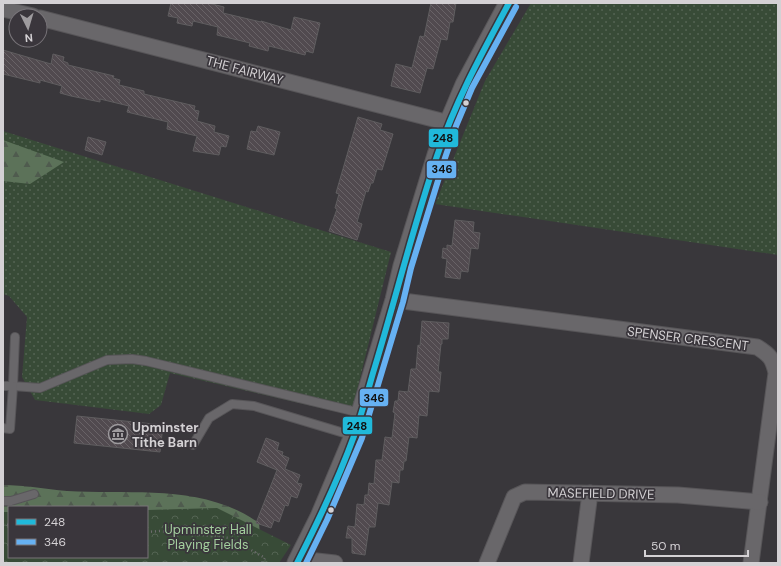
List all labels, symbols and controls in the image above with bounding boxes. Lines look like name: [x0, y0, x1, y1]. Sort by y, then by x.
north arrow: [8, 8, 48, 48]
text: N: [24, 31, 33, 45]
street label: THE FAIRWAY: [204, 52, 286, 89]
unlabelled marker: [461, 98, 471, 108]
line badge: 248: [428, 128, 459, 148]
text: 248: [433, 131, 453, 145]
line badge: 346: [426, 160, 457, 179]
text: 346: [432, 162, 452, 176]
street label: SPENSER CRESCENT: [626, 323, 750, 354]
line badge: 346: [359, 388, 389, 407]
text: 346: [364, 391, 384, 405]
line badge: 248: [342, 416, 373, 435]
place label: Upminster Tithe Barn: [132, 419, 199, 451]
text: 248: [347, 419, 367, 433]
museum icon: Upminster Tithe Barn: [107, 423, 129, 445]
street label: MASEFIELD DRIVE: [547, 484, 655, 503]
unlabelled marker: [326, 505, 336, 515]
legend: [8, 506, 148, 558]
text: 248: [44, 514, 65, 530]
park label: Upminster Hall Playing Fields: [164, 521, 252, 553]
scale bar: [645, 532, 748, 558]
text: 346: [44, 534, 66, 550]
text: 50 m: [651, 538, 680, 554]

